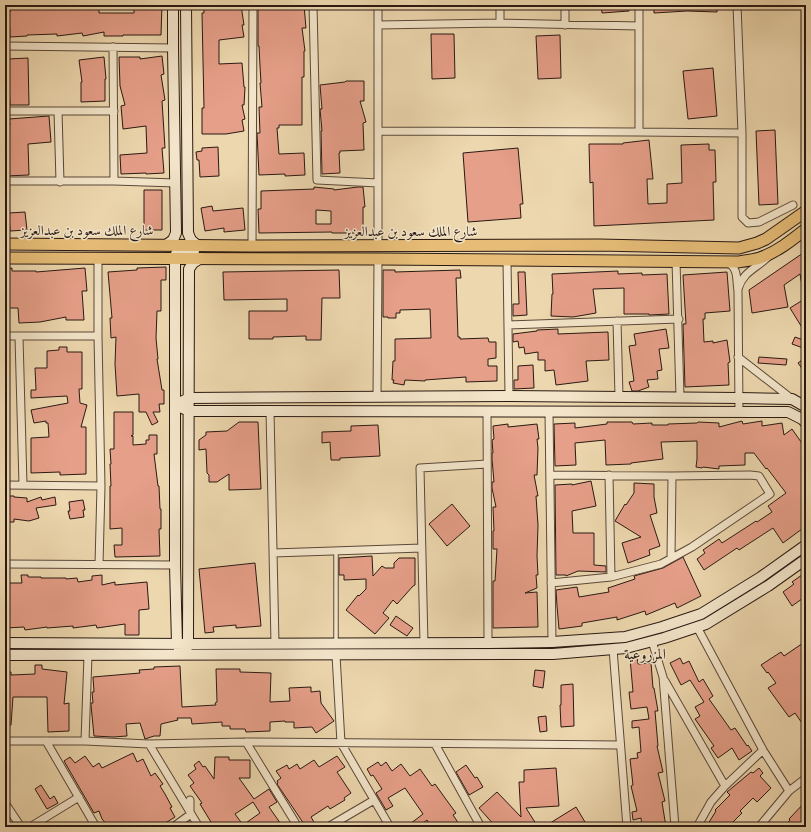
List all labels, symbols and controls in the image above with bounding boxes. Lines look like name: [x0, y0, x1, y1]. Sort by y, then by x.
street label: شارع الملك سعود بن عبدالعزيز: [19, 222, 154, 242]
street label: شارع الملك سعود بن عبدالعزيز: [343, 223, 478, 243]
district label: المزروعية: [624, 645, 666, 666]

